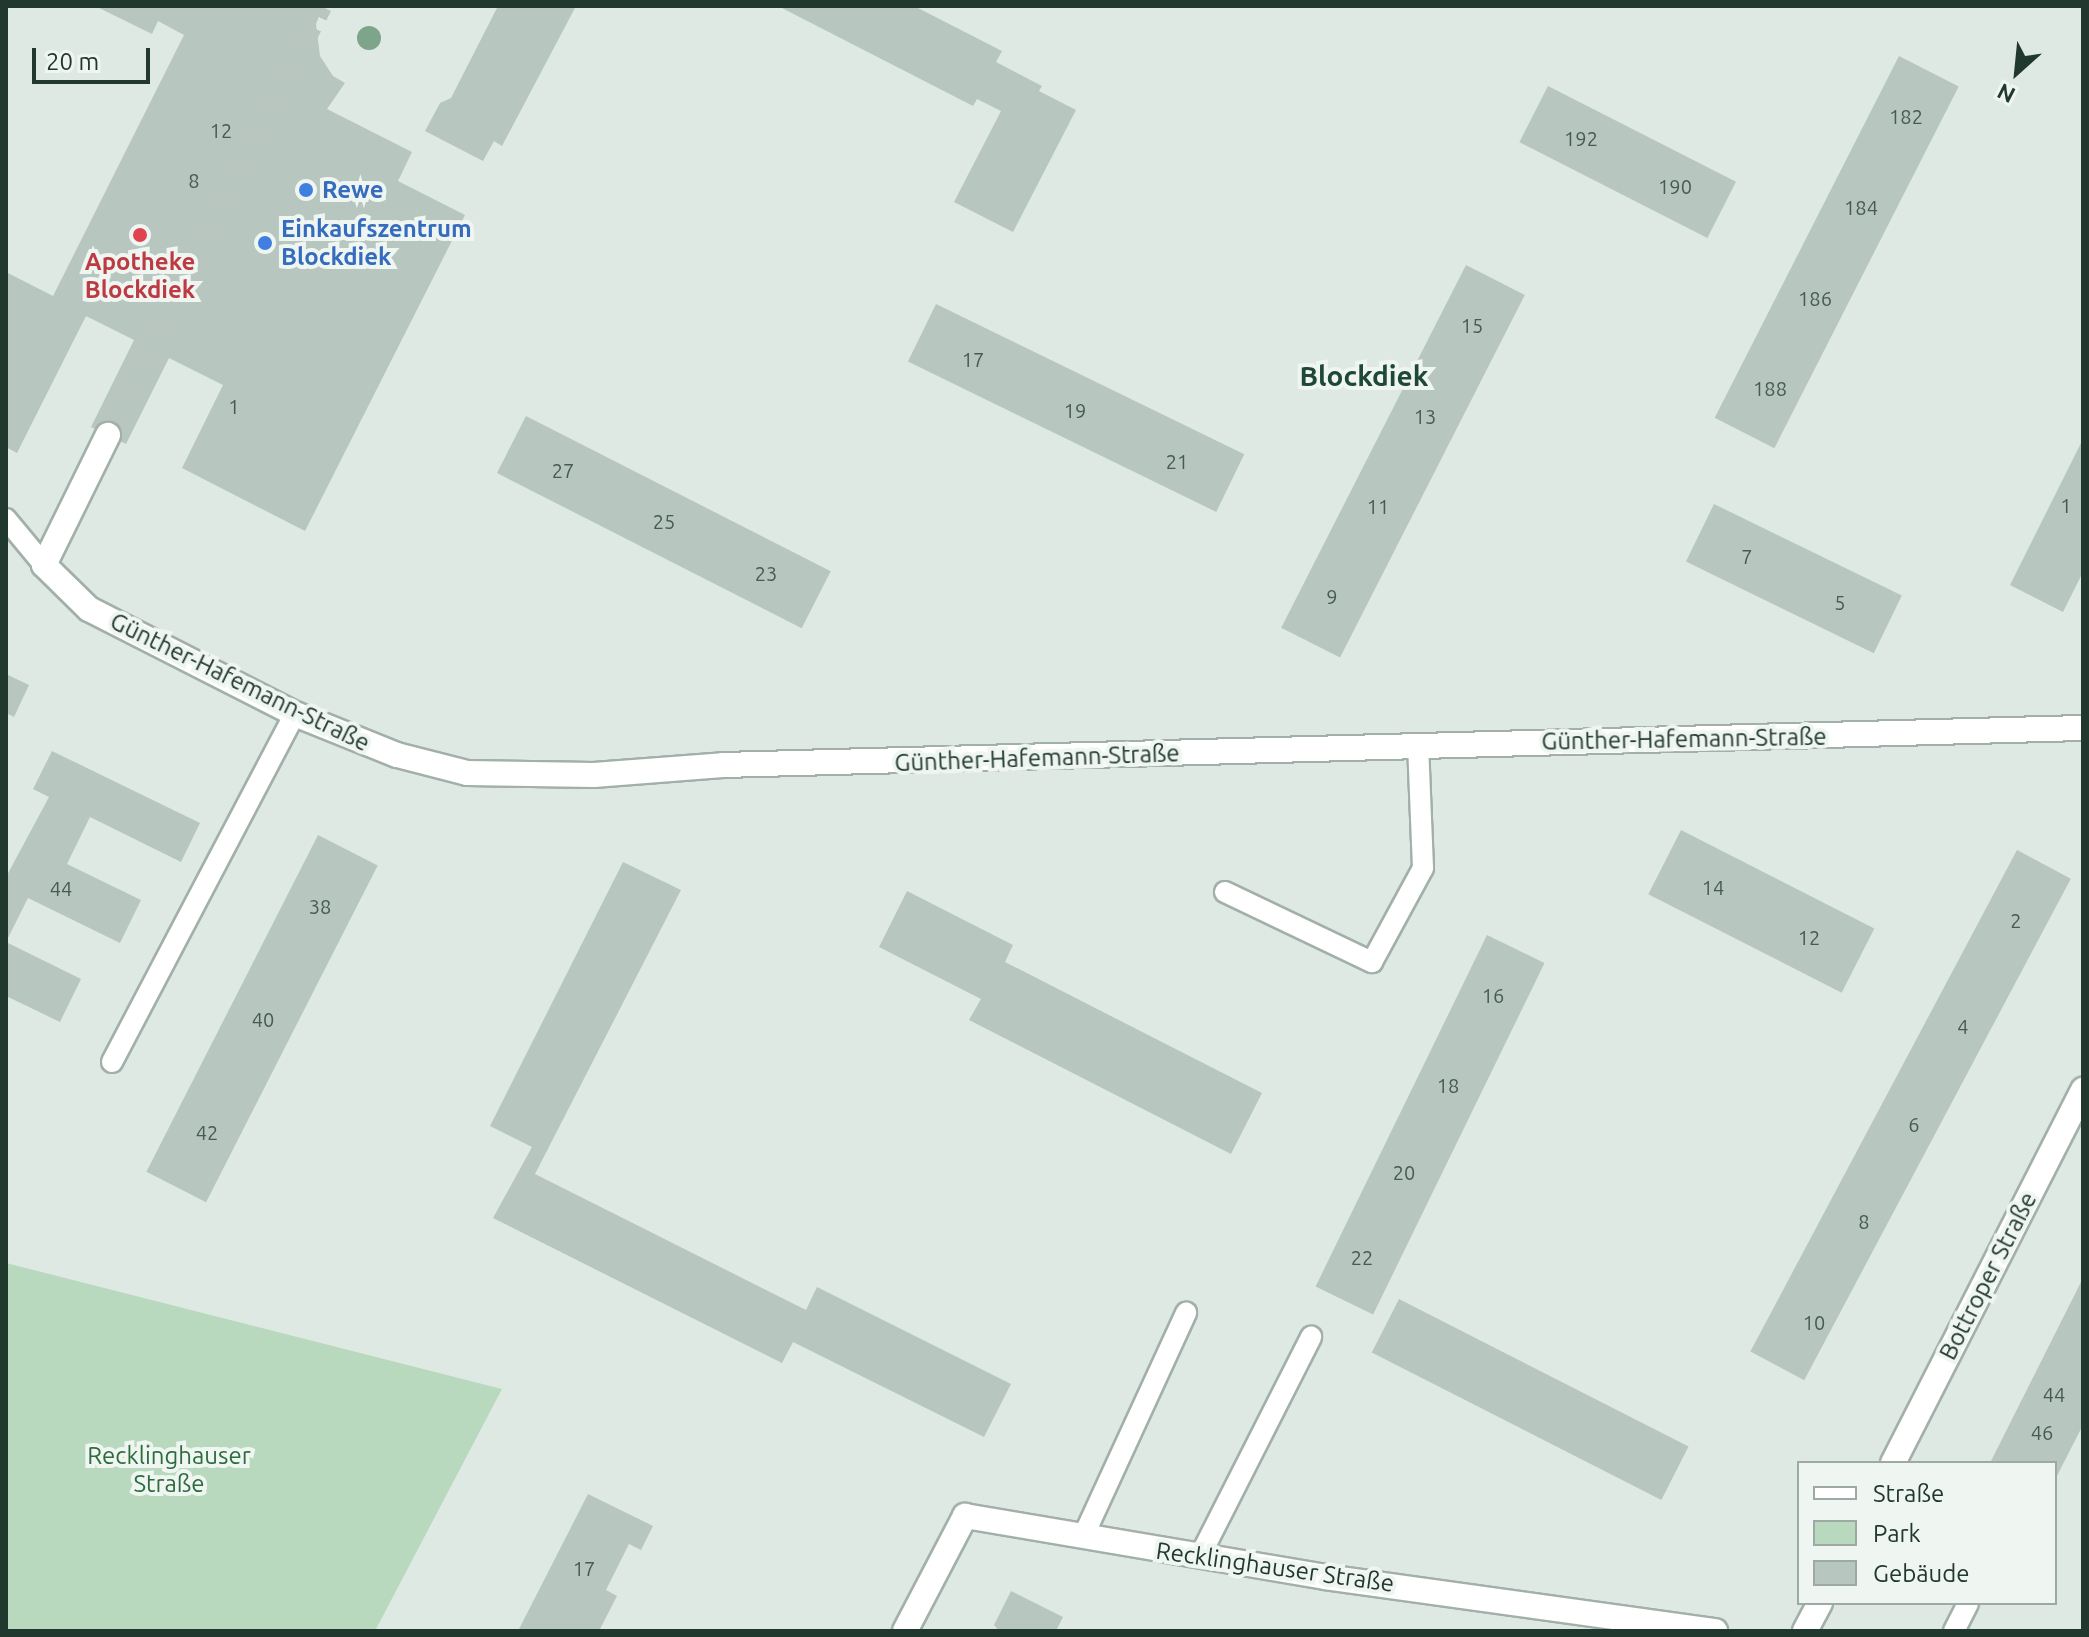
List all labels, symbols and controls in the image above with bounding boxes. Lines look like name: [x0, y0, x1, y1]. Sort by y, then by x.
scale bar: [36, 32, 154, 82]
north arrow: [1977, 32, 2057, 112]
text: 20 m: [46, 48, 99, 75]
text: N: [1993, 79, 2019, 109]
house number: 182: [1889, 104, 1923, 128]
house number: 12: [210, 118, 232, 142]
house number: 192: [1564, 126, 1598, 150]
house number: 8: [188, 168, 200, 192]
house number: 190: [1658, 174, 1692, 198]
place label: Rewe: [322, 176, 383, 204]
marker: Rewe: [297, 181, 315, 199]
house number: 184: [1844, 195, 1878, 219]
place label: Einkaufszentrum Blockdiek: [281, 215, 472, 271]
marker: Apotheke Blockdiek: [131, 226, 149, 244]
marker: Einkaufszentrum Blockdiek: [256, 234, 274, 252]
place label: Apotheke Blockdiek: [85, 248, 195, 304]
house number: 186: [1798, 286, 1832, 310]
house number: 15: [1461, 313, 1483, 337]
house number: 17: [962, 347, 984, 371]
district label: Blockdiek: [1300, 359, 1428, 393]
house number: 188: [1753, 376, 1787, 400]
house number: 1: [228, 394, 240, 418]
house number: 19: [1064, 398, 1086, 422]
house number: 13: [1414, 404, 1436, 428]
house number: 21: [1166, 449, 1188, 473]
house number: 27: [552, 458, 574, 482]
house number: 1: [2060, 493, 2072, 517]
house number: 11: [1367, 494, 1389, 518]
house number: 25: [653, 509, 675, 533]
house number: 7: [1741, 544, 1753, 568]
house number: 23: [755, 561, 777, 585]
house number: 9: [1326, 584, 1338, 608]
house number: 5: [1834, 590, 1846, 614]
street label: Günther-Hafemann-Straße: [106, 607, 374, 757]
street label: Günther-Hafemann-Straße: [1541, 722, 1827, 756]
street label: Günther-Hafemann-Straße: [894, 739, 1180, 777]
house number: 14: [1702, 875, 1724, 899]
house number: 44: [50, 876, 72, 900]
house number: 38: [309, 894, 331, 918]
house number: 2: [2010, 908, 2022, 932]
house number: 12: [1798, 925, 1820, 949]
house number: 16: [1482, 983, 1504, 1007]
house number: 40: [252, 1007, 274, 1031]
house number: 4: [1957, 1014, 1969, 1038]
house number: 18: [1437, 1073, 1459, 1097]
house number: 6: [1908, 1112, 1920, 1136]
house number: 42: [196, 1120, 218, 1144]
house number: 20: [1393, 1160, 1415, 1184]
street label: Bottroper Straße: [1933, 1187, 2043, 1365]
house number: 8: [1858, 1209, 1870, 1233]
house number: 22: [1351, 1245, 1373, 1269]
house number: 10: [1803, 1310, 1825, 1334]
house number: 44: [2043, 1382, 2065, 1406]
house number: 46: [2031, 1420, 2053, 1444]
park label: Recklinghauser Straße: [87, 1442, 251, 1498]
legend: [1797, 1461, 2057, 1605]
text: Straße: [1873, 1480, 1944, 1507]
text: Park: [1873, 1520, 1921, 1547]
street label: Recklinghauser Straße: [1154, 1536, 1396, 1598]
house number: 17: [573, 1556, 595, 1580]
text: Gebäude: [1873, 1560, 1970, 1587]

